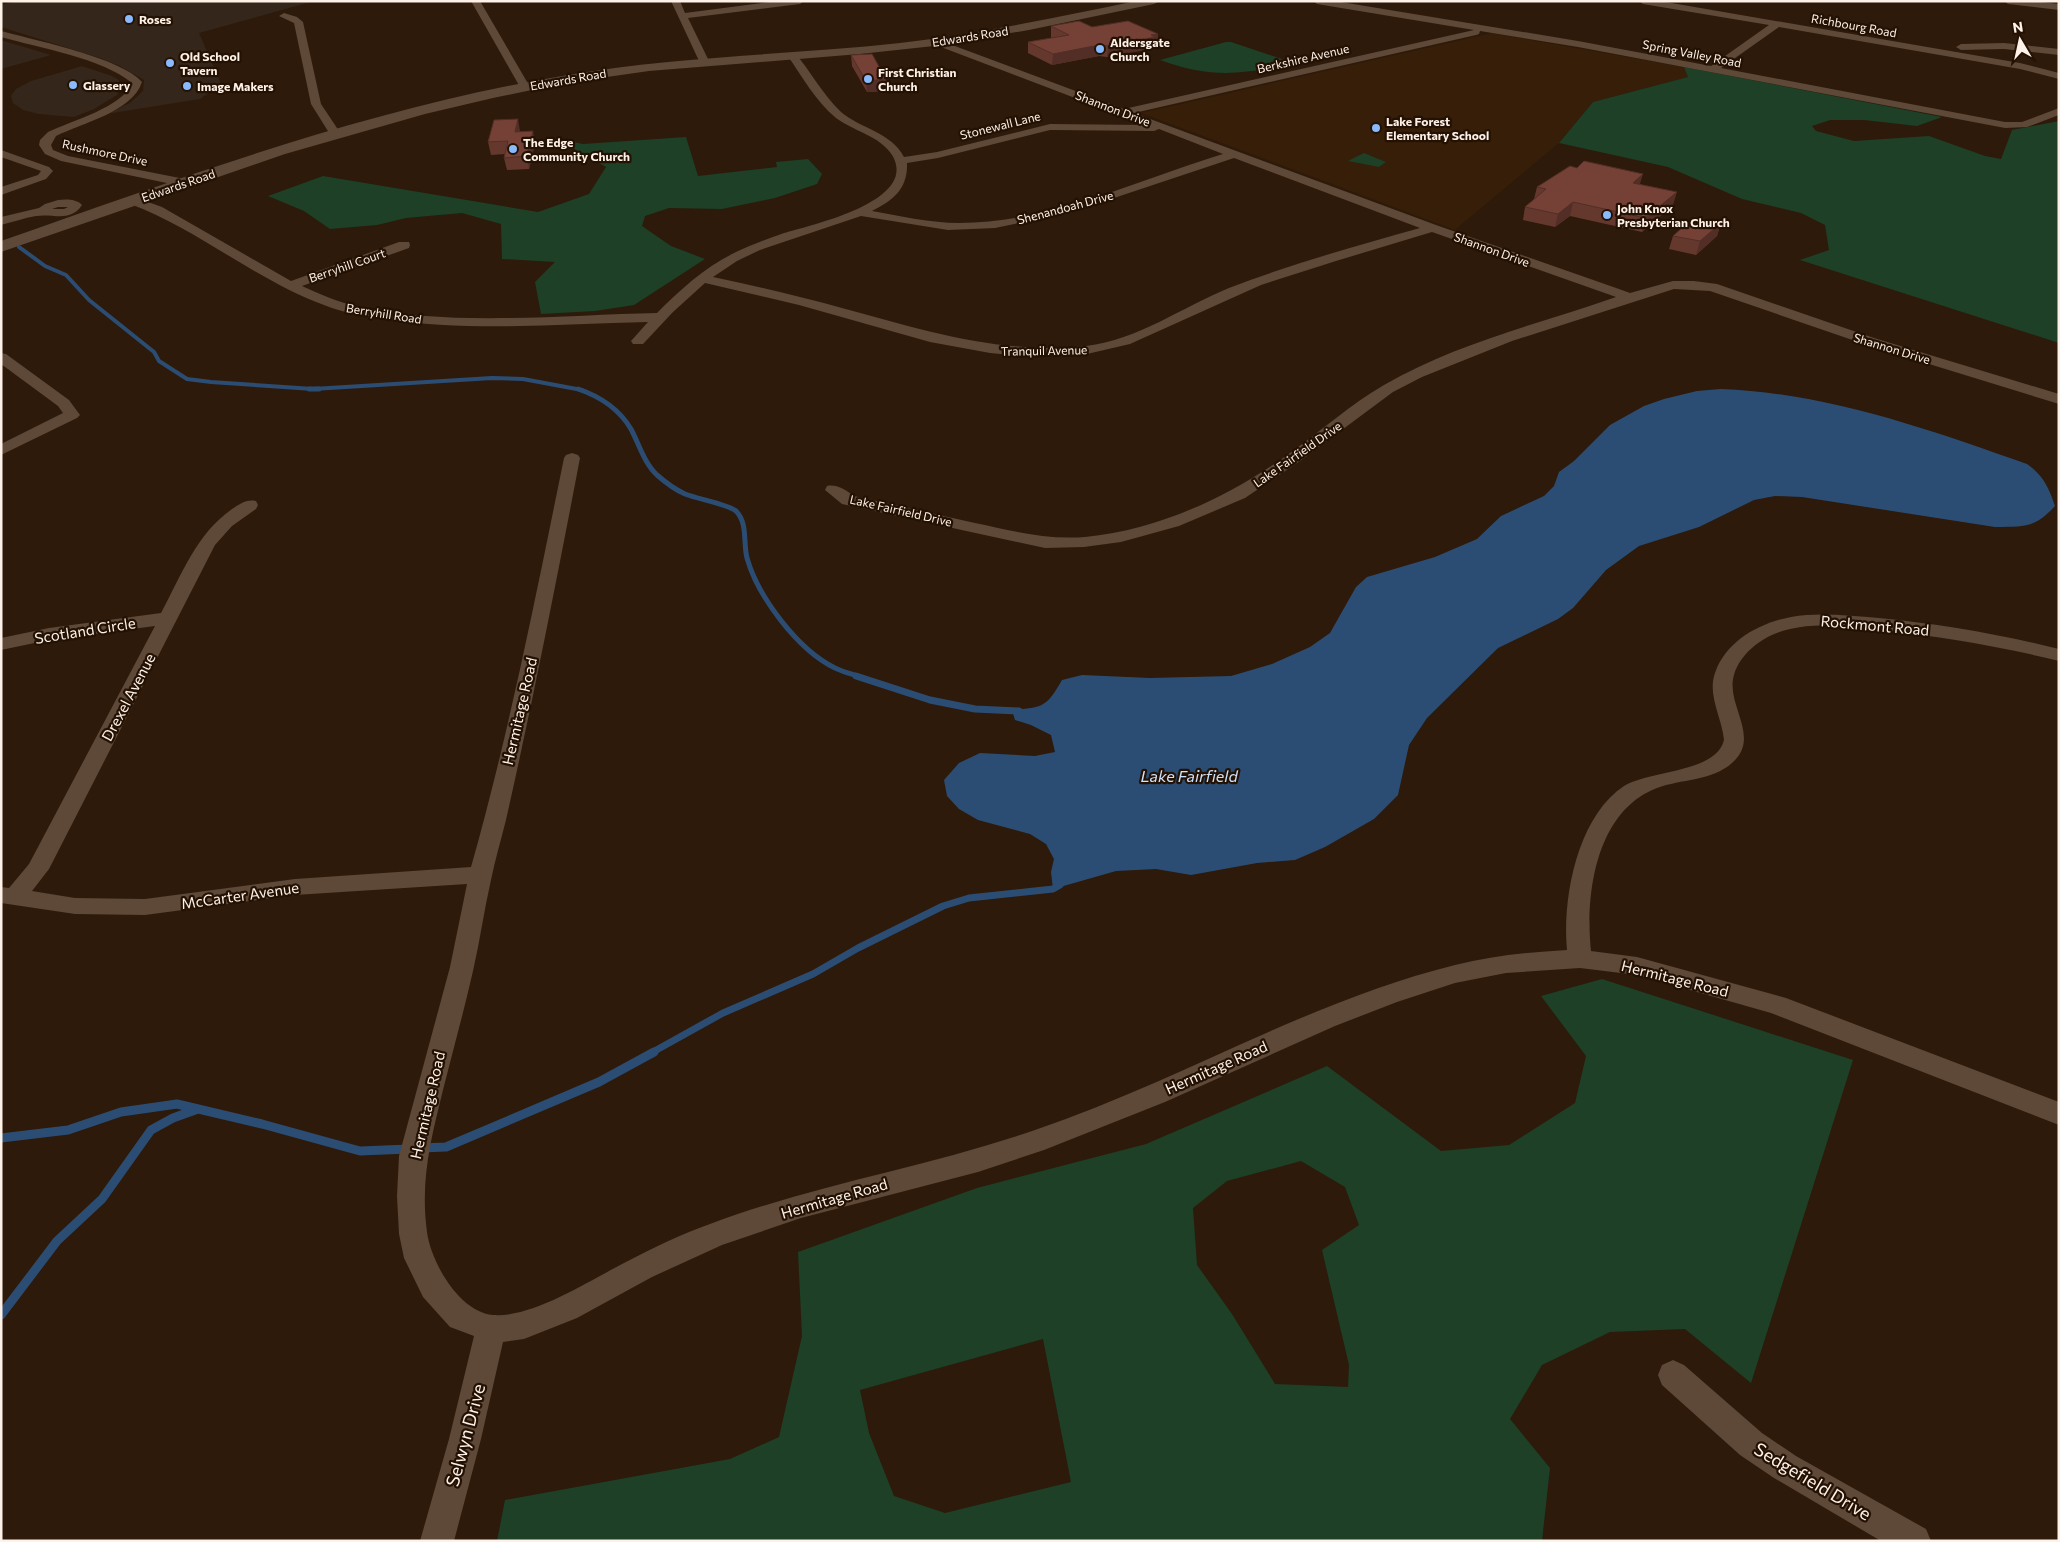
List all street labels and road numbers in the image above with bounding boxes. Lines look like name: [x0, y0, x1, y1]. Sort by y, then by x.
street label: Richbourg Road: [1810, 11, 1898, 39]
street label: Edwards Road: [931, 23, 1009, 49]
street label: Spring Valley Road: [1641, 37, 1743, 69]
street label: Berkshire Avenue: [1256, 41, 1350, 75]
street label: Edwards Road: [529, 65, 607, 93]
street label: Shannon Drive: [1073, 87, 1153, 129]
street label: Stonewall Lane: [958, 108, 1042, 142]
street label: Rushmore Drive: [61, 136, 149, 168]
street label: Edwards Road: [139, 166, 217, 204]
street label: Shenandoah Drive: [1015, 187, 1115, 227]
street label: Shannon Drive: [1452, 229, 1532, 269]
street label: Berryhill Court: [307, 245, 387, 285]
street label: Berryhill Road: [345, 300, 423, 326]
street label: Shannon Drive: [1852, 330, 1932, 366]
street label: Tranquil Avenue: [1001, 342, 1087, 358]
street label: Lake Fairfield Drive: [1250, 418, 1344, 490]
street label: Lake Fairfield Drive: [849, 491, 953, 529]
street label: Rockmont Road: [1820, 611, 1930, 639]
street label: Scotland Circle: [33, 613, 137, 647]
street label: Drexel Avenue: [97, 650, 159, 744]
street label: Hermitage Road: [498, 655, 540, 767]
street label: McCarter Avenue: [180, 878, 300, 912]
street label: Hermitage Road: [1620, 956, 1730, 1000]
street label: Hermitage Road: [1162, 1036, 1270, 1098]
street label: Hermitage Road: [406, 1049, 448, 1161]
street label: Hermitage Road: [779, 1174, 889, 1222]
street label: Selwyn Drive: [441, 1381, 489, 1489]
street label: Sedgefield Drive: [1751, 1437, 1875, 1525]

